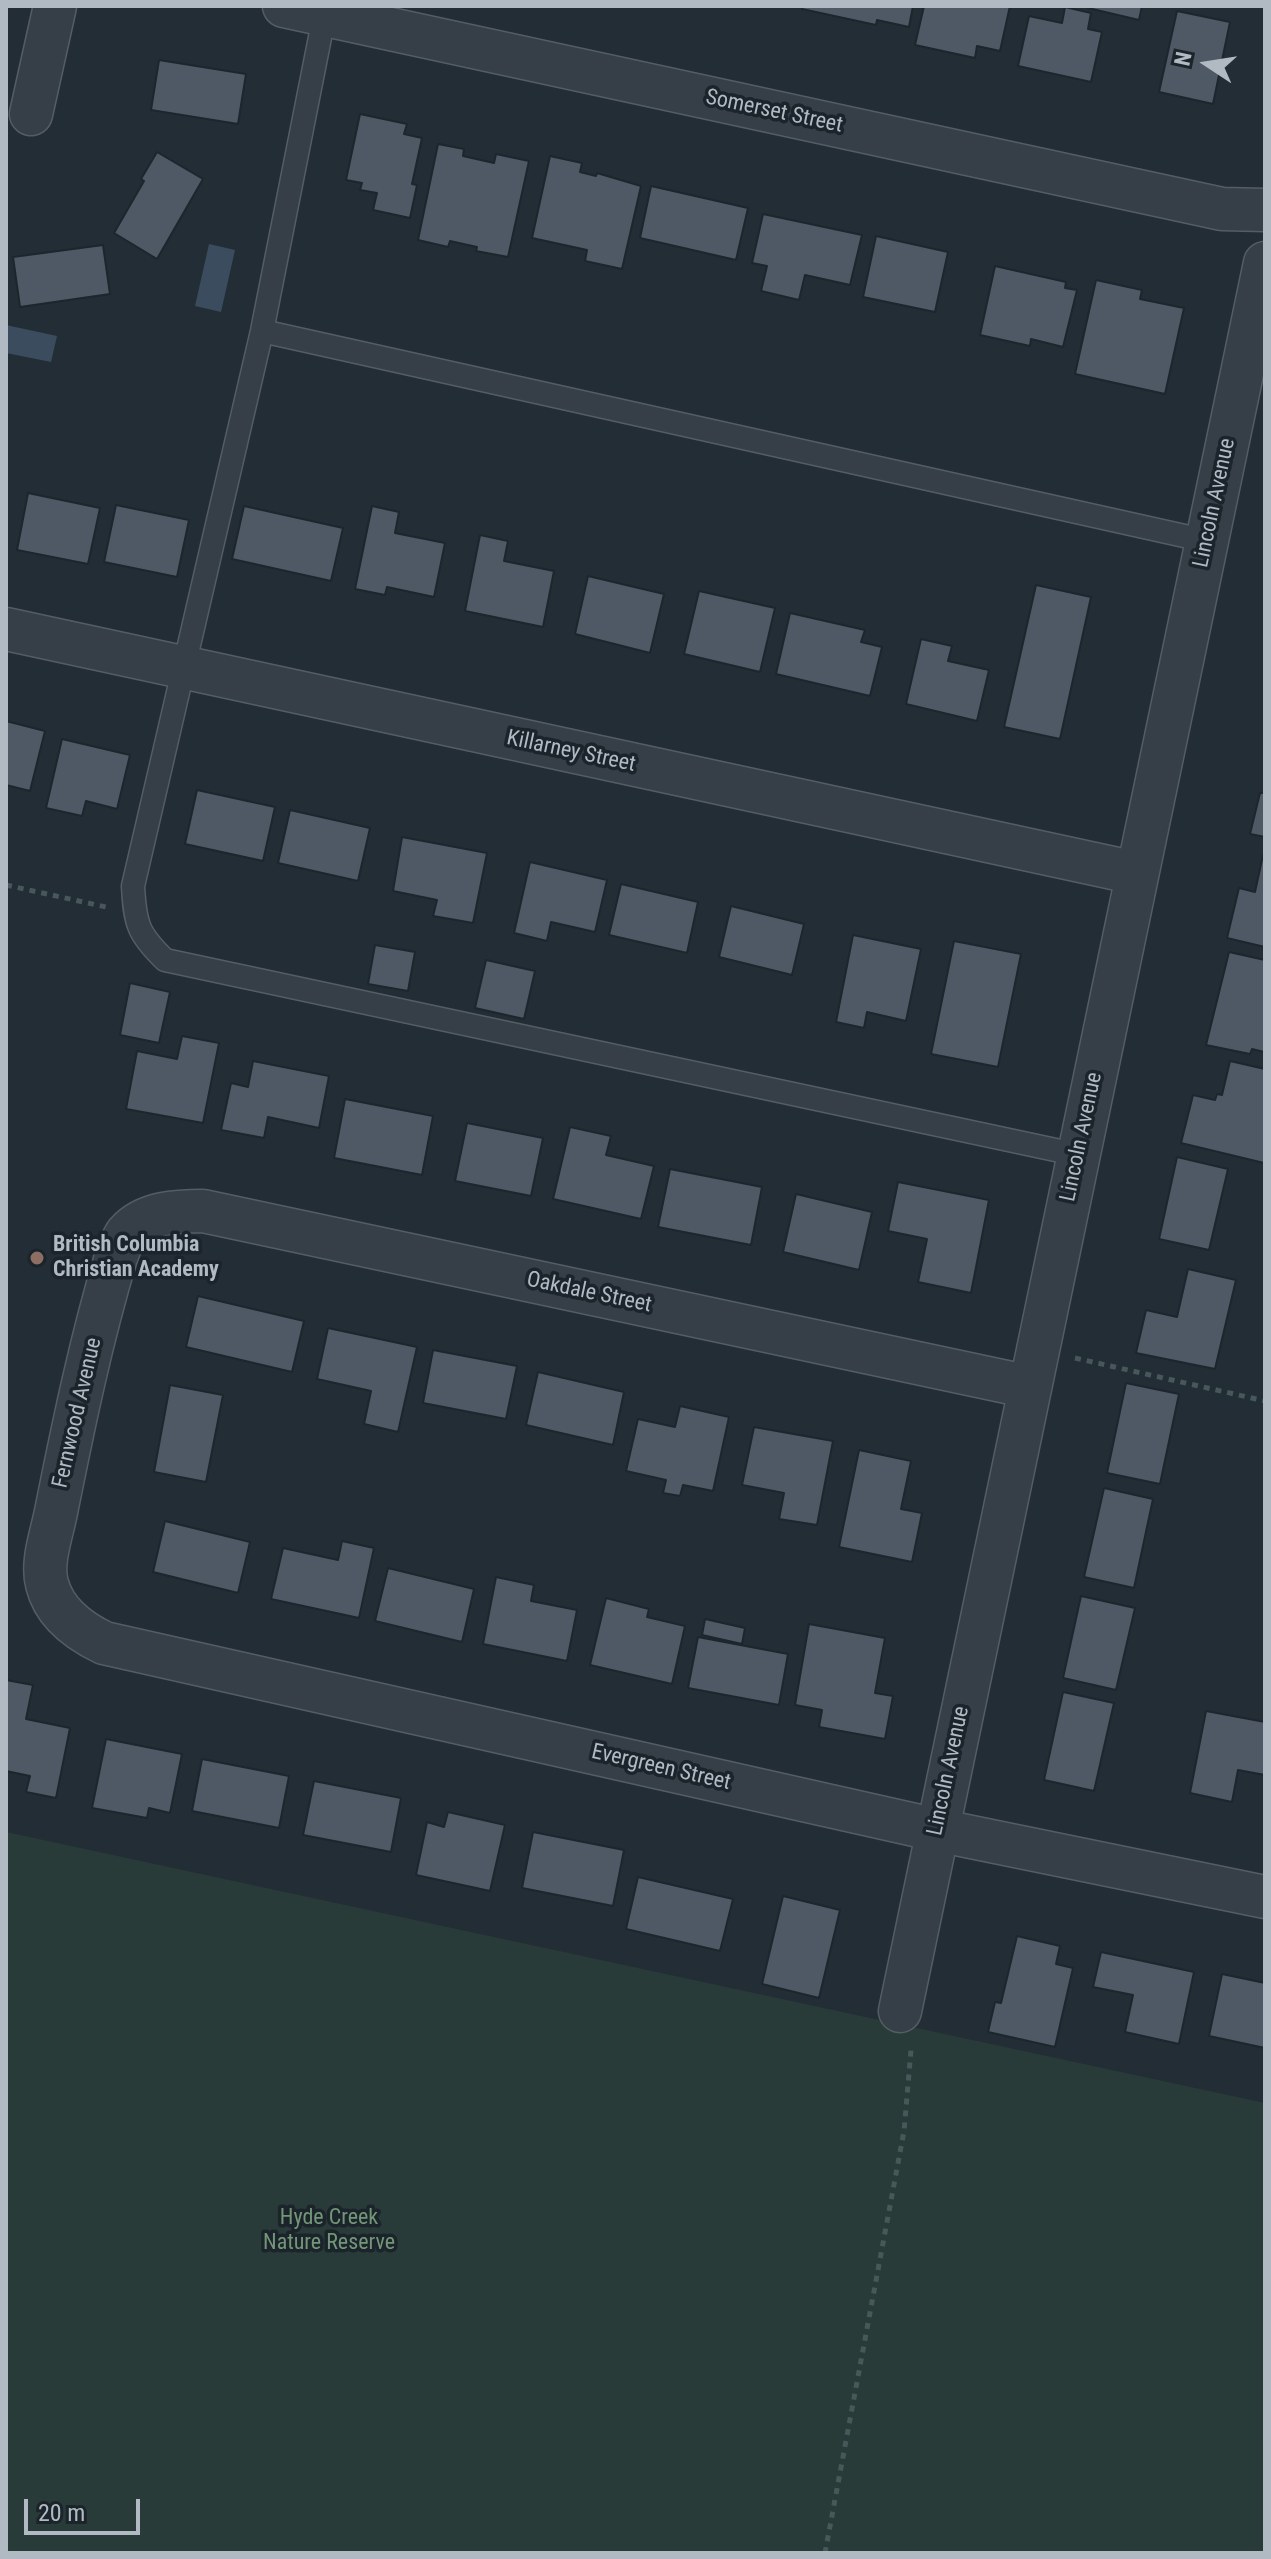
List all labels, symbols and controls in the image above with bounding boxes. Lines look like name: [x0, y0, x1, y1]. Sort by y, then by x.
north arrow: [1167, 24, 1247, 104]
text: N: [1169, 50, 1197, 68]
street label: Somerset Street: [703, 85, 845, 139]
street label: Lincoln Avenue: [1188, 436, 1242, 570]
street label: Killarney Street: [504, 725, 638, 779]
street label: Lincoln Avenue: [1055, 1070, 1109, 1204]
place label: British Columbia Christian Academy: [53, 1232, 219, 1284]
marker: British Columbia Christian Academy: [28, 1249, 46, 1267]
street label: Oakdale Street: [524, 1267, 654, 1319]
street label: Fernwood Avenue: [48, 1335, 108, 1491]
street label: Lincoln Avenue: [922, 1704, 976, 1838]
street label: Evergreen Street: [589, 1739, 733, 1797]
park label: Hyde Creek Nature Reserve: [263, 2205, 395, 2256]
scale bar: [28, 2483, 144, 2533]
text: 20 m: [38, 2499, 85, 2527]

